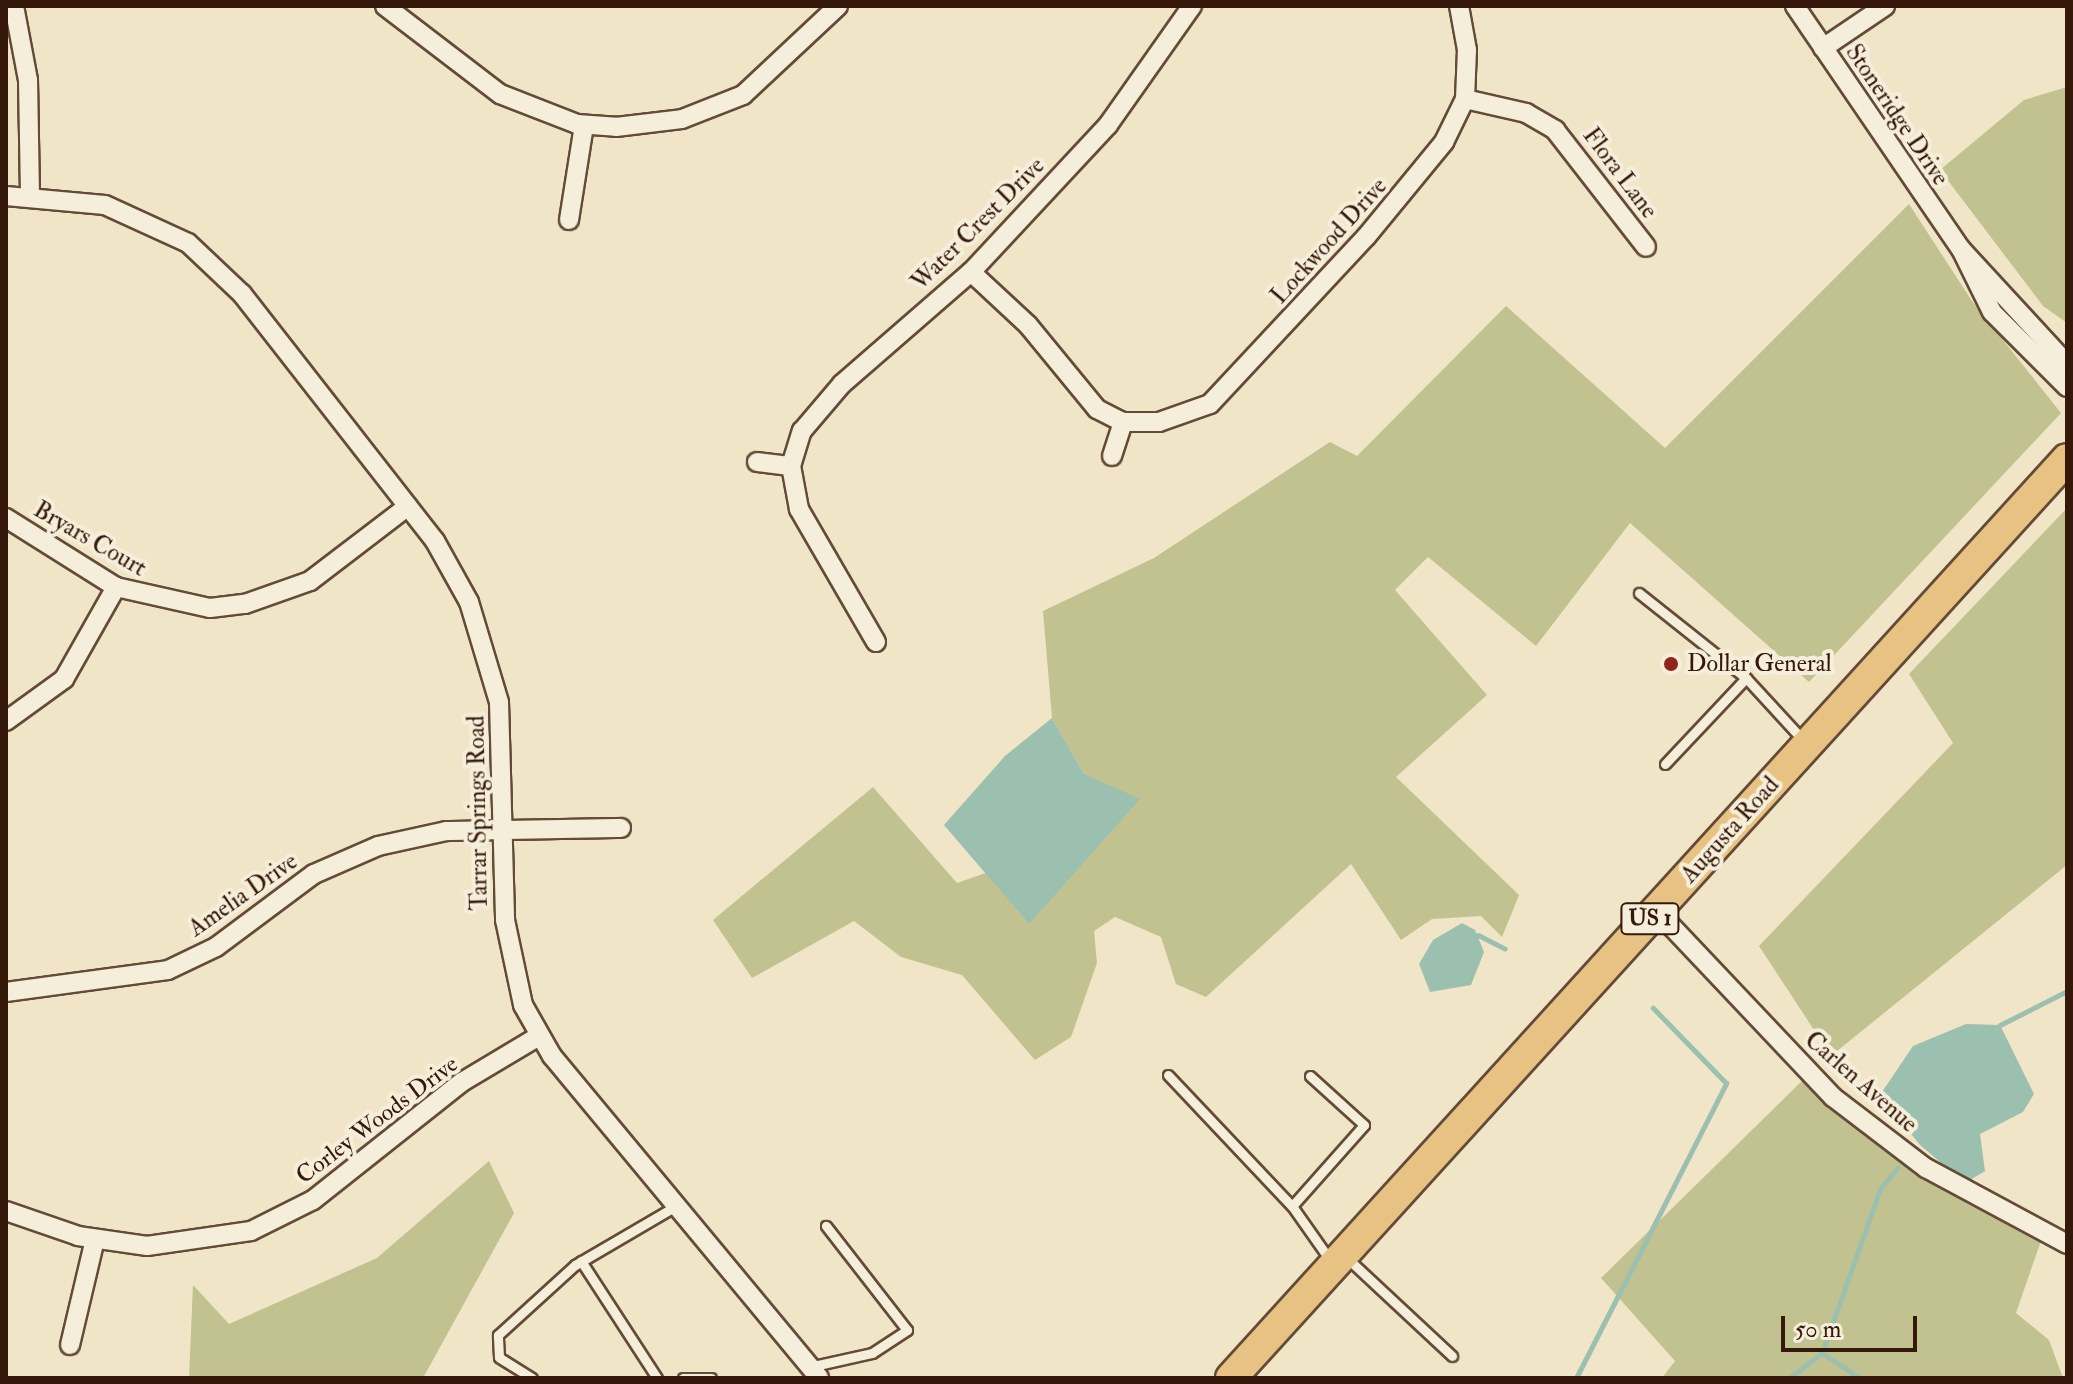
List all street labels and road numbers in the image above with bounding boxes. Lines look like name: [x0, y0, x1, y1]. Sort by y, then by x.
street label: Stoneridge Drive: [1839, 39, 1955, 191]
street label: Flora Lane: [1577, 122, 1663, 224]
street label: Water Crest Drive: [906, 152, 1050, 296]
street label: Lockwood Drive: [1265, 172, 1393, 310]
street label: Bryars Court: [29, 495, 151, 583]
street label: Tarrar Springs Road: [462, 715, 494, 911]
street label: Augusta Road: [1675, 771, 1785, 889]
street label: Amelia Drive: [183, 847, 303, 943]
road number: US 1: [1620, 901, 1680, 937]
street label: Carlen Avenue: [1799, 1025, 1923, 1139]
street label: Corley Woods Drive: [290, 1050, 464, 1190]

